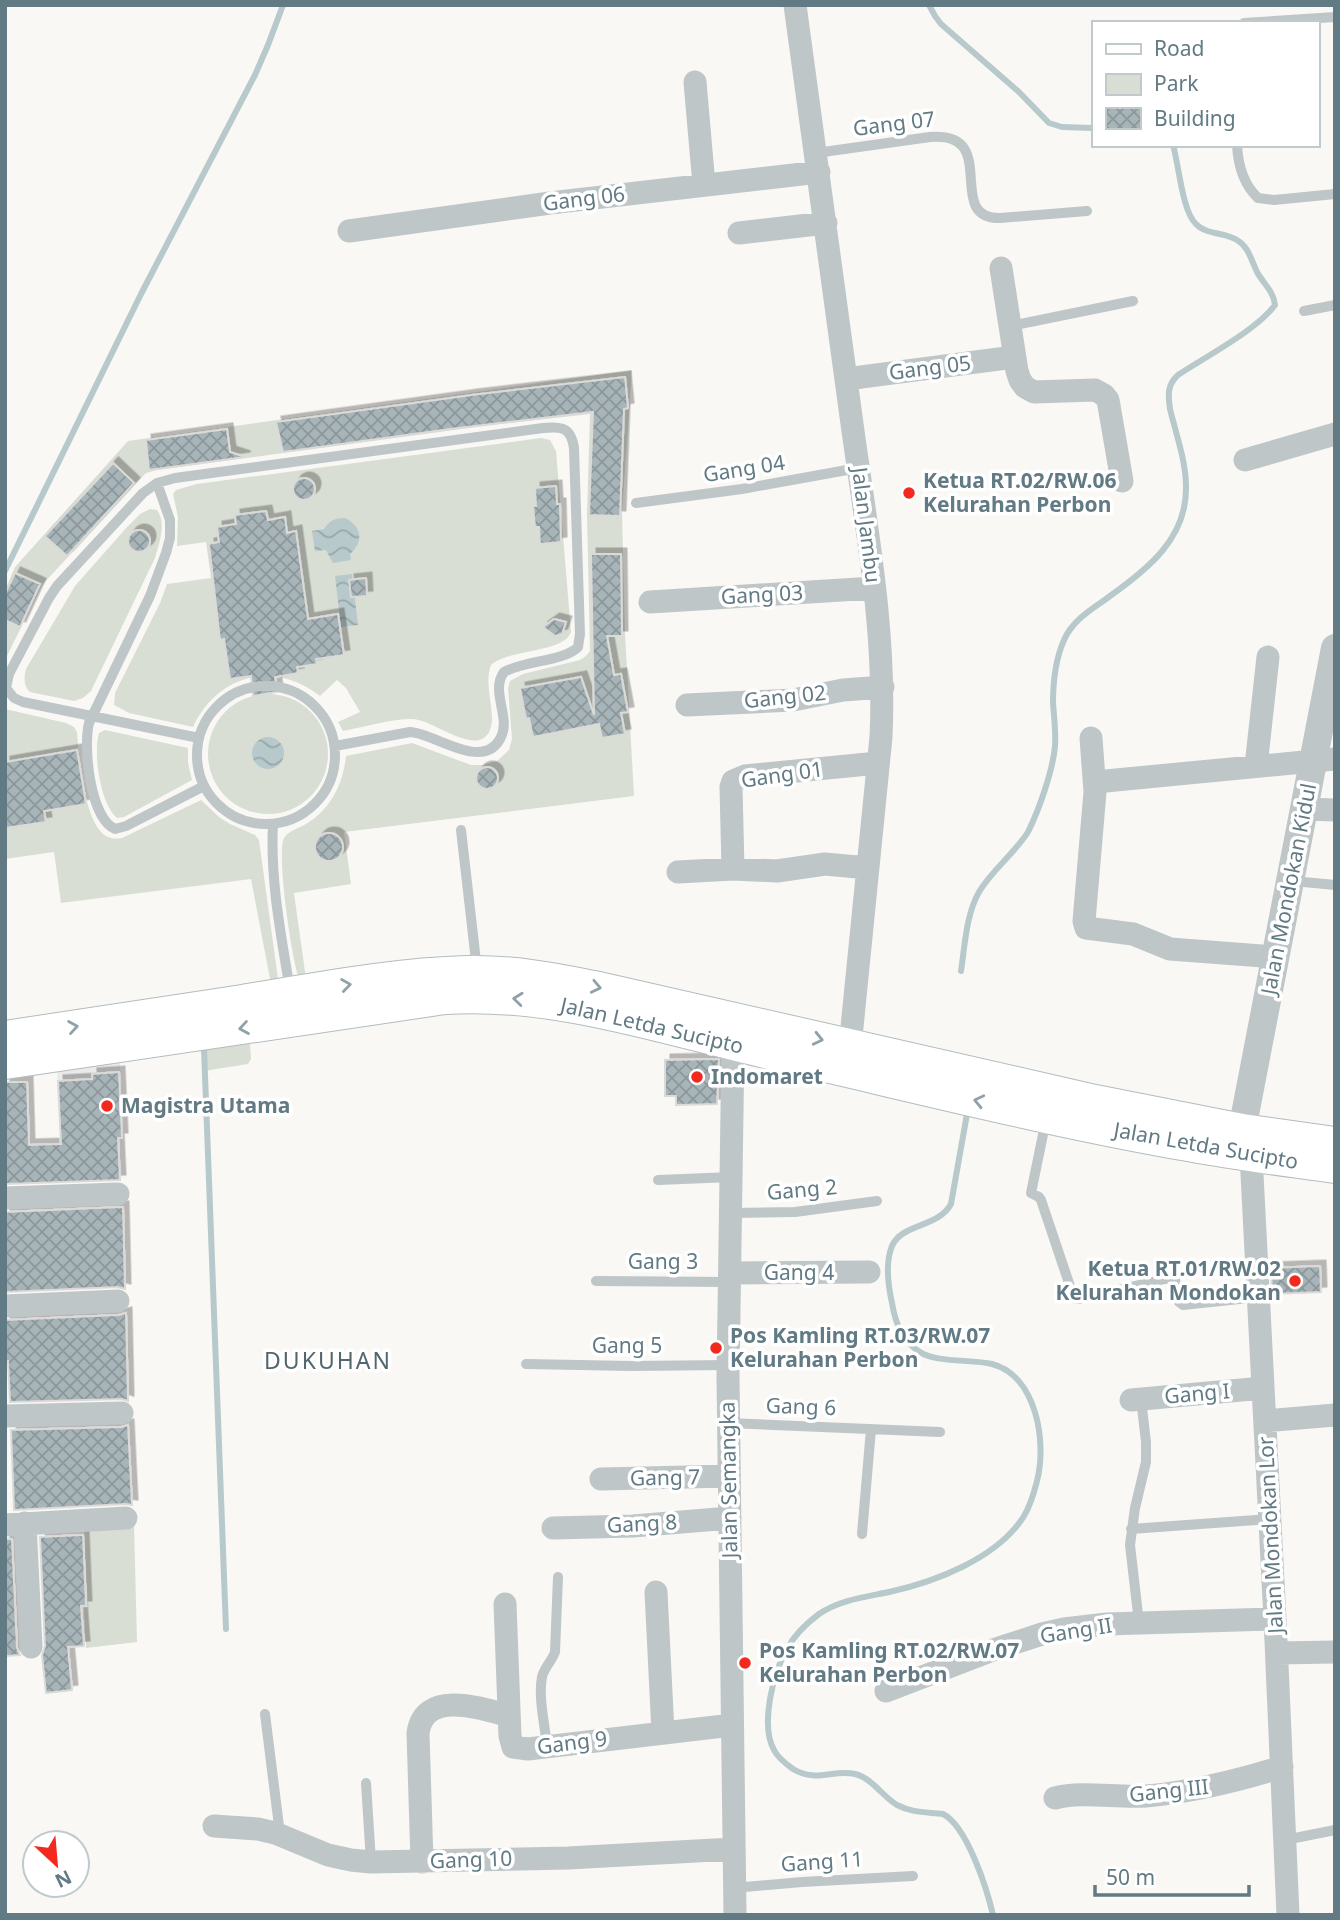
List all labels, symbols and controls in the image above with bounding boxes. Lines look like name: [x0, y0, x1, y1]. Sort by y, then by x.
legend: [1092, 21, 1319, 147]
text: Road: [1154, 34, 1204, 62]
text: Park: [1154, 69, 1199, 97]
street label: Gang 07: [851, 104, 937, 142]
text: Building: [1154, 104, 1236, 132]
street label: Gang 06: [541, 179, 627, 217]
street label: Gang 05: [887, 348, 973, 386]
street label: Gang 04: [701, 448, 787, 488]
street label: Jalan Jambu: [846, 464, 888, 584]
place label: Ketua RT.02/RW.06 Kelurahan Perbon: [923, 466, 1117, 518]
marker: Ketua RT.02/RW.06 Kelurahan Perbon: [901, 485, 917, 501]
street label: Gang 03: [720, 578, 804, 610]
street label: Gang 02: [742, 678, 827, 714]
street label: Gang 01: [739, 754, 825, 794]
street label: Jalan Mondokan Kidul: [1253, 781, 1322, 999]
one-way arrow: [340, 978, 352, 993]
one-way arrow: [590, 979, 602, 994]
street label: Jalan Letda Sucipto: [556, 990, 746, 1060]
one-way arrow: [512, 991, 524, 1006]
one-way arrow: [67, 1020, 79, 1035]
one-way arrow: [238, 1020, 249, 1035]
one-way arrow: [812, 1031, 824, 1045]
place label: Indomaret: [711, 1062, 823, 1090]
marker: Indomaret: [689, 1069, 705, 1085]
place label: Magistra Utama: [121, 1091, 290, 1119]
one-way arrow: [973, 1095, 985, 1109]
marker: Magistra Utama: [99, 1098, 115, 1114]
street label: Jalan Letda Sucipto: [1110, 1115, 1301, 1175]
street label: Gang 2: [766, 1172, 838, 1206]
street label: Gang 3: [628, 1247, 698, 1275]
place label: Ketua RT.01/RW.02 Kelurahan Mondokan: [1056, 1254, 1281, 1306]
street label: Gang 4: [764, 1258, 834, 1286]
marker: Ketua RT.01/RW.02 Kelurahan Mondokan: [1287, 1273, 1303, 1289]
place label: Pos Kamling RT.03/RW.07 Kelurahan Perbon: [730, 1321, 990, 1373]
street label: Gang 5: [592, 1331, 662, 1359]
marker: Pos Kamling RT.03/RW.07 Kelurahan Perbon: [708, 1340, 724, 1356]
district label: DUKUHAN: [264, 1344, 392, 1376]
street label: Gang I: [1163, 1376, 1231, 1410]
street label: Gang 6: [765, 1391, 837, 1421]
street label: Jalan Semangka: [713, 1401, 743, 1561]
street label: Jalan Mondokan Lor: [1251, 1435, 1289, 1636]
street label: Gang 7: [630, 1462, 700, 1492]
street label: Gang 8: [606, 1507, 678, 1539]
street label: Gang II: [1038, 1611, 1114, 1650]
place label: Pos Kamling RT.02/RW.07 Kelurahan Perbon: [759, 1636, 1019, 1688]
marker: Pos Kamling RT.02/RW.07 Kelurahan Perbon: [737, 1655, 753, 1671]
street label: Gang 9: [535, 1724, 609, 1760]
street label: Gang III: [1128, 1772, 1210, 1808]
north arrow: [21, 1829, 91, 1899]
street label: Gang 10: [429, 1844, 513, 1874]
street label: Gang 11: [780, 1844, 864, 1878]
scale bar: [1095, 1854, 1249, 1898]
text: 50 m: [1106, 1863, 1155, 1891]
text: N: [51, 1864, 76, 1894]

